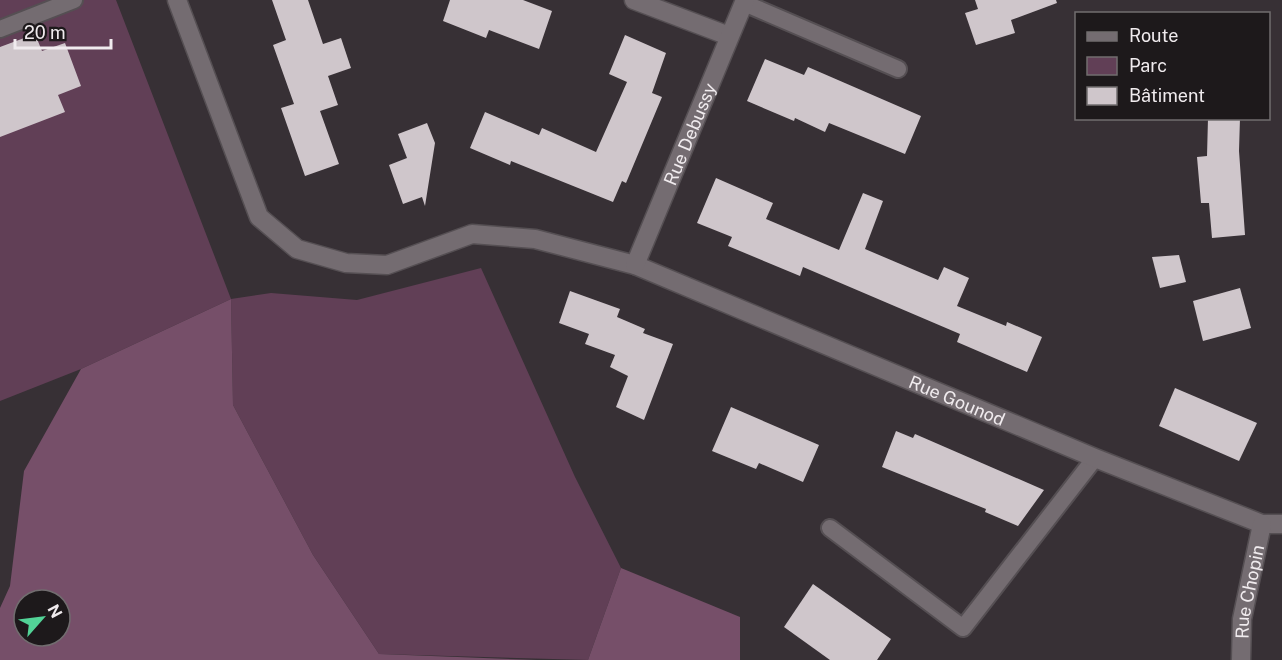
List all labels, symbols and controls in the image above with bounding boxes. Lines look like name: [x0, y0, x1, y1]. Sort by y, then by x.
scale bar: [15, 12, 111, 50]
legend: [1075, 12, 1270, 120]
text: 20 m: [24, 22, 66, 43]
text: Route: [1129, 25, 1178, 46]
text: Parc: [1129, 55, 1167, 76]
street label: Rue Debussy: [659, 79, 720, 188]
text: Bâtiment: [1129, 85, 1205, 106]
street label: Rue Gounod: [906, 371, 1008, 430]
street label: Rue Chopin: [1231, 543, 1268, 639]
north arrow: [12, 588, 72, 648]
text: N: [43, 601, 66, 621]

